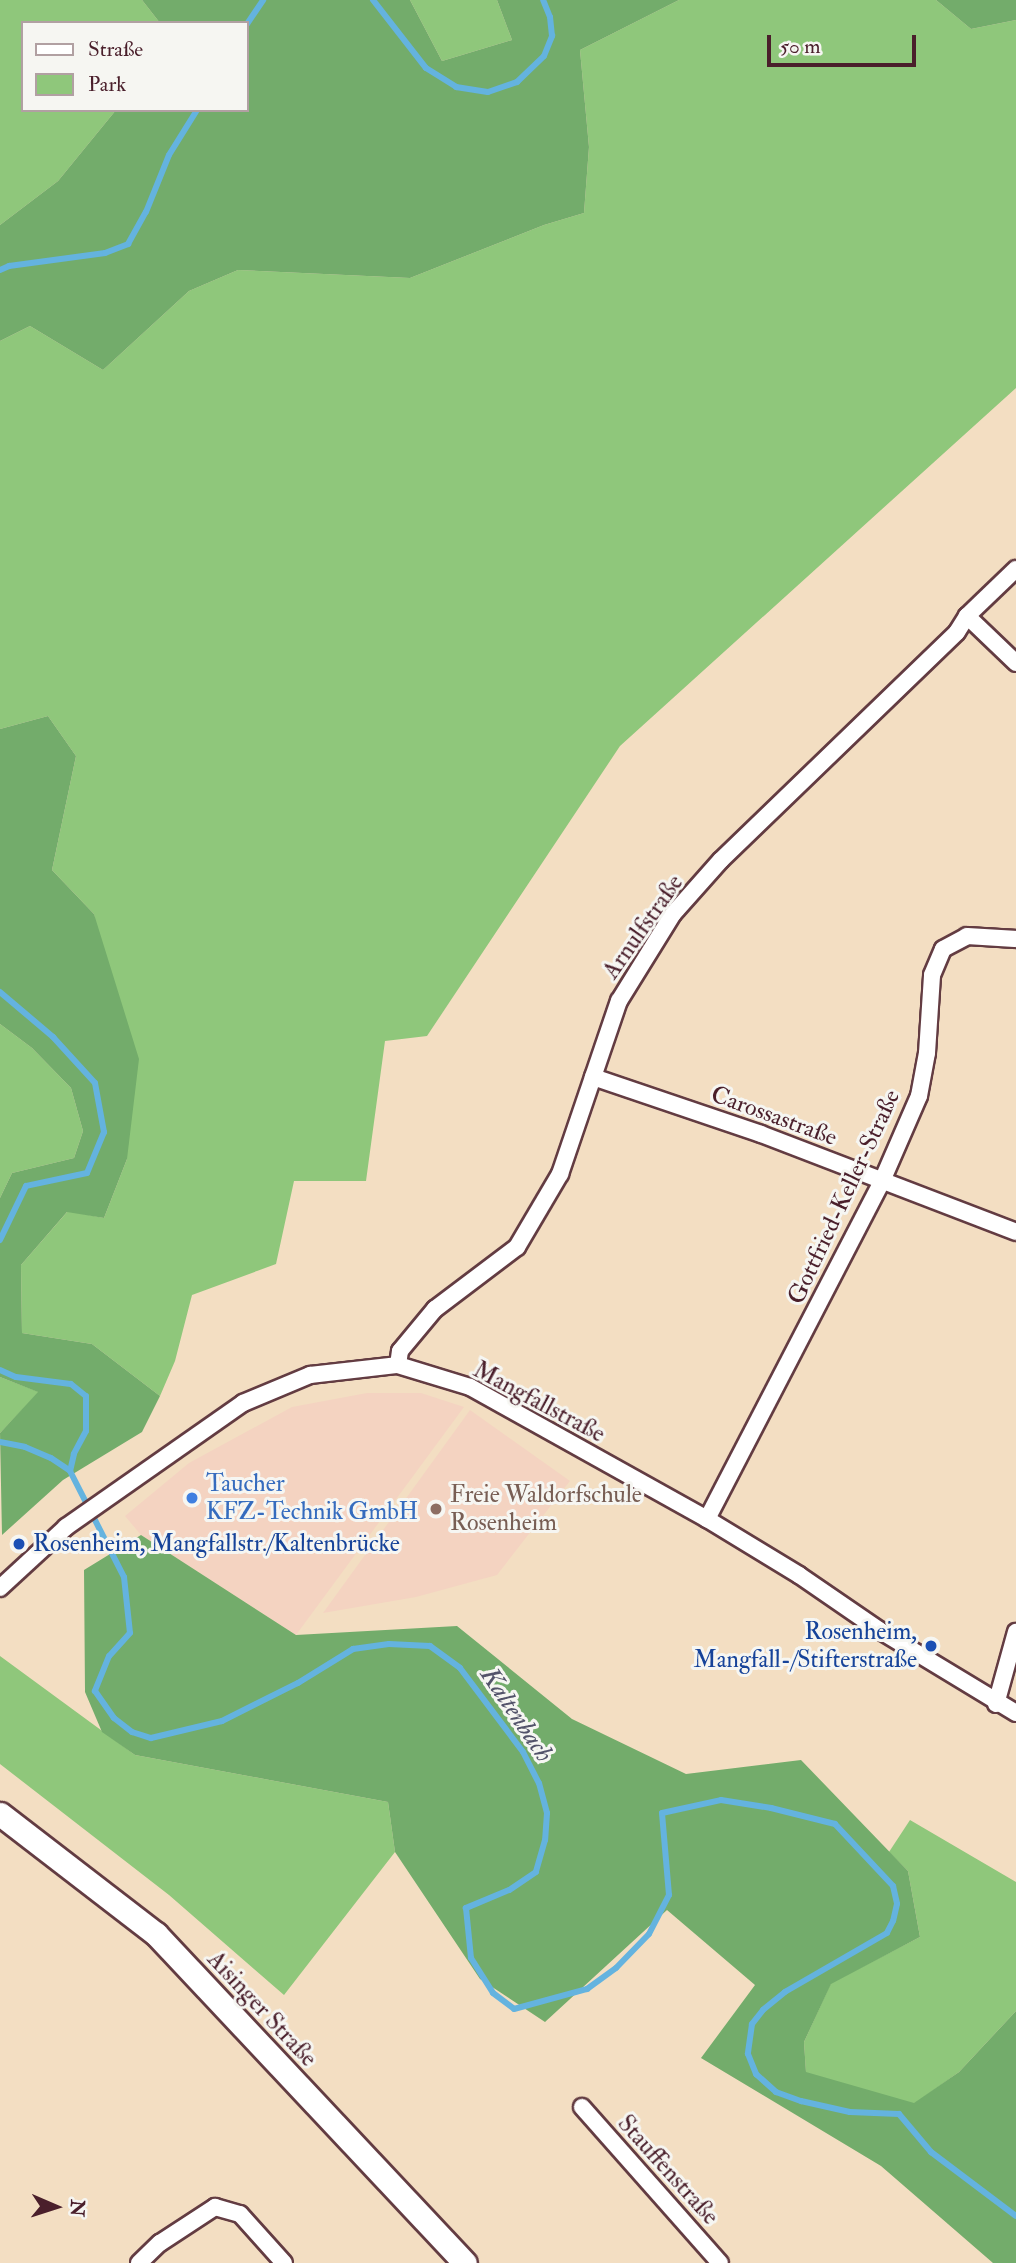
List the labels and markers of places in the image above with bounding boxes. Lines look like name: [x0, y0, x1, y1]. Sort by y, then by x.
place label: Taucher KFZ-Technik GmbH: [206, 1470, 418, 1526]
place label: Freie Waldorfschule Rosenheim: [450, 1481, 642, 1537]
marker: Taucher KFZ-Technik GmbH: [184, 1490, 200, 1506]
marker: Freie Waldorfschule Rosenheim: [428, 1501, 444, 1517]
place label: Rosenheim, Mangfallstr./Kaltenbrücke: [33, 1530, 400, 1558]
marker: Rosenheim, Mangfallstr./Kaltenbrücke: [11, 1536, 27, 1552]
place label: Rosenheim, Mangfall-/Stifterstraße: [694, 1618, 917, 1674]
marker: Rosenheim, Mangfall-/Stifterstraße: [923, 1638, 939, 1654]

